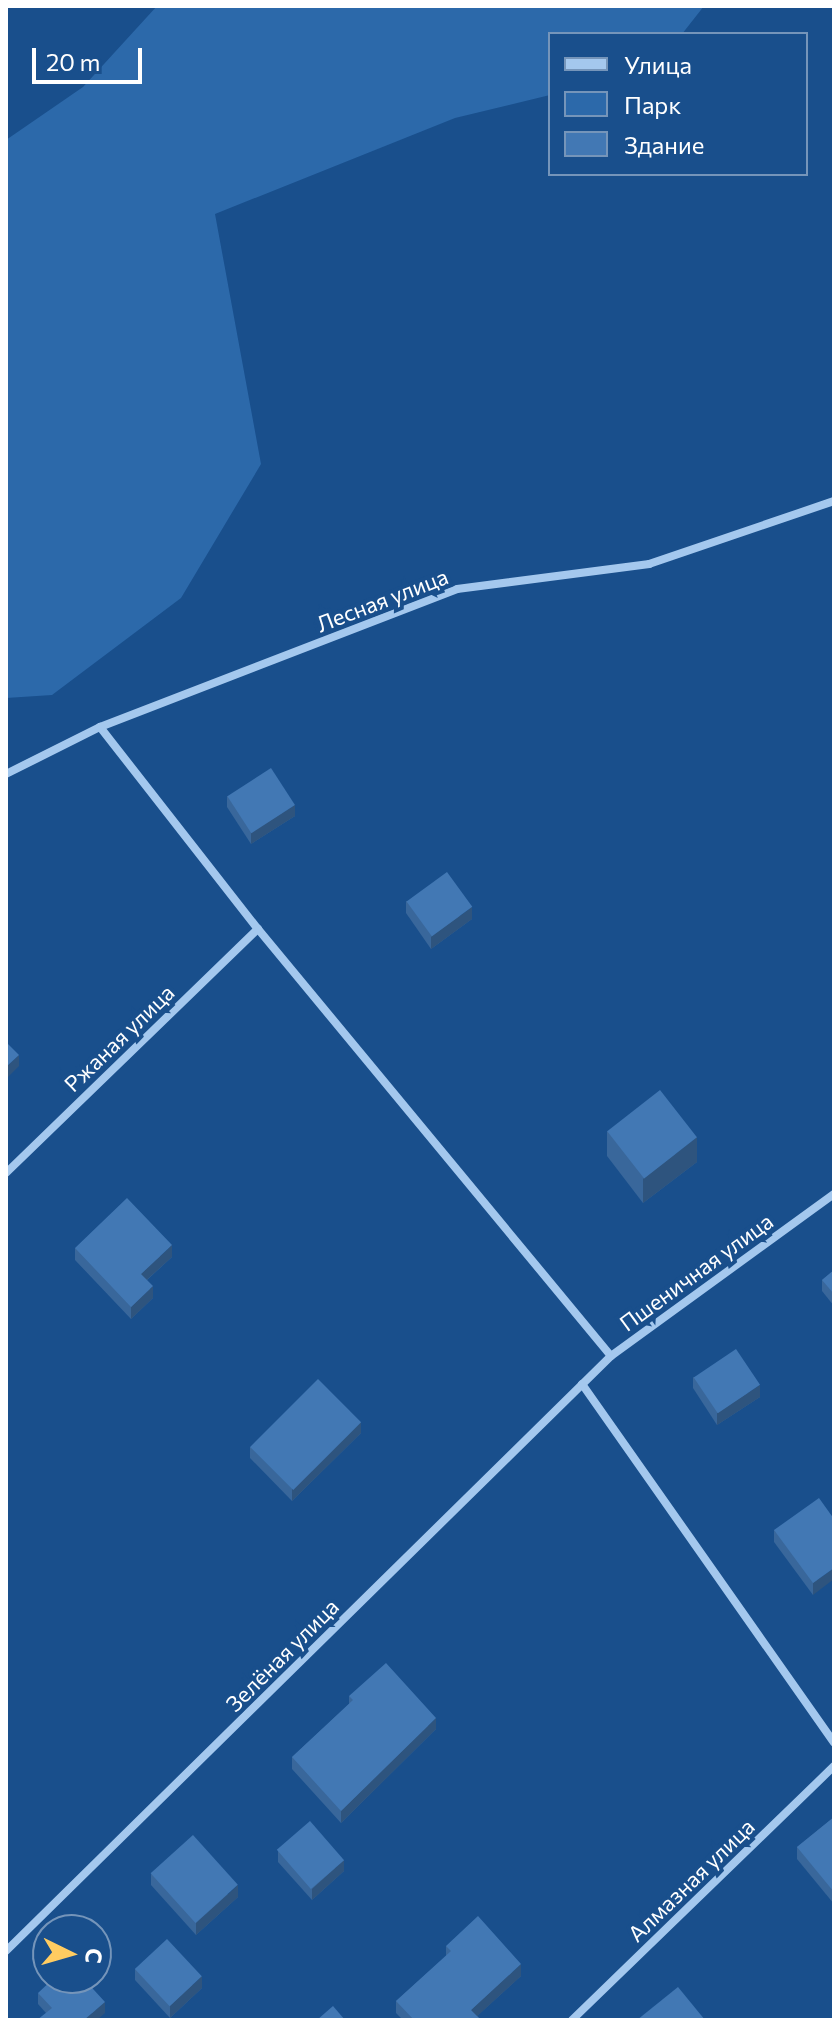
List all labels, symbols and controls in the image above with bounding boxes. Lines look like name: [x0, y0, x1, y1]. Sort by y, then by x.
scale bar: [36, 32, 146, 82]
legend: [548, 32, 808, 176]
text: 20 m: [46, 47, 100, 76]
text: Улица: [624, 50, 692, 79]
text: Парк: [624, 90, 681, 119]
text: Здание: [624, 130, 704, 159]
street label: Лесная улица: [312, 563, 452, 637]
street label: Ржаная улица: [59, 979, 179, 1097]
street label: Пшеничная улица: [614, 1208, 778, 1336]
street label: Зелёная улица: [220, 1593, 344, 1717]
street label: Алмазная улица: [622, 1813, 760, 1947]
north arrow: [32, 1914, 112, 1994]
text: С: [80, 1947, 109, 1965]

